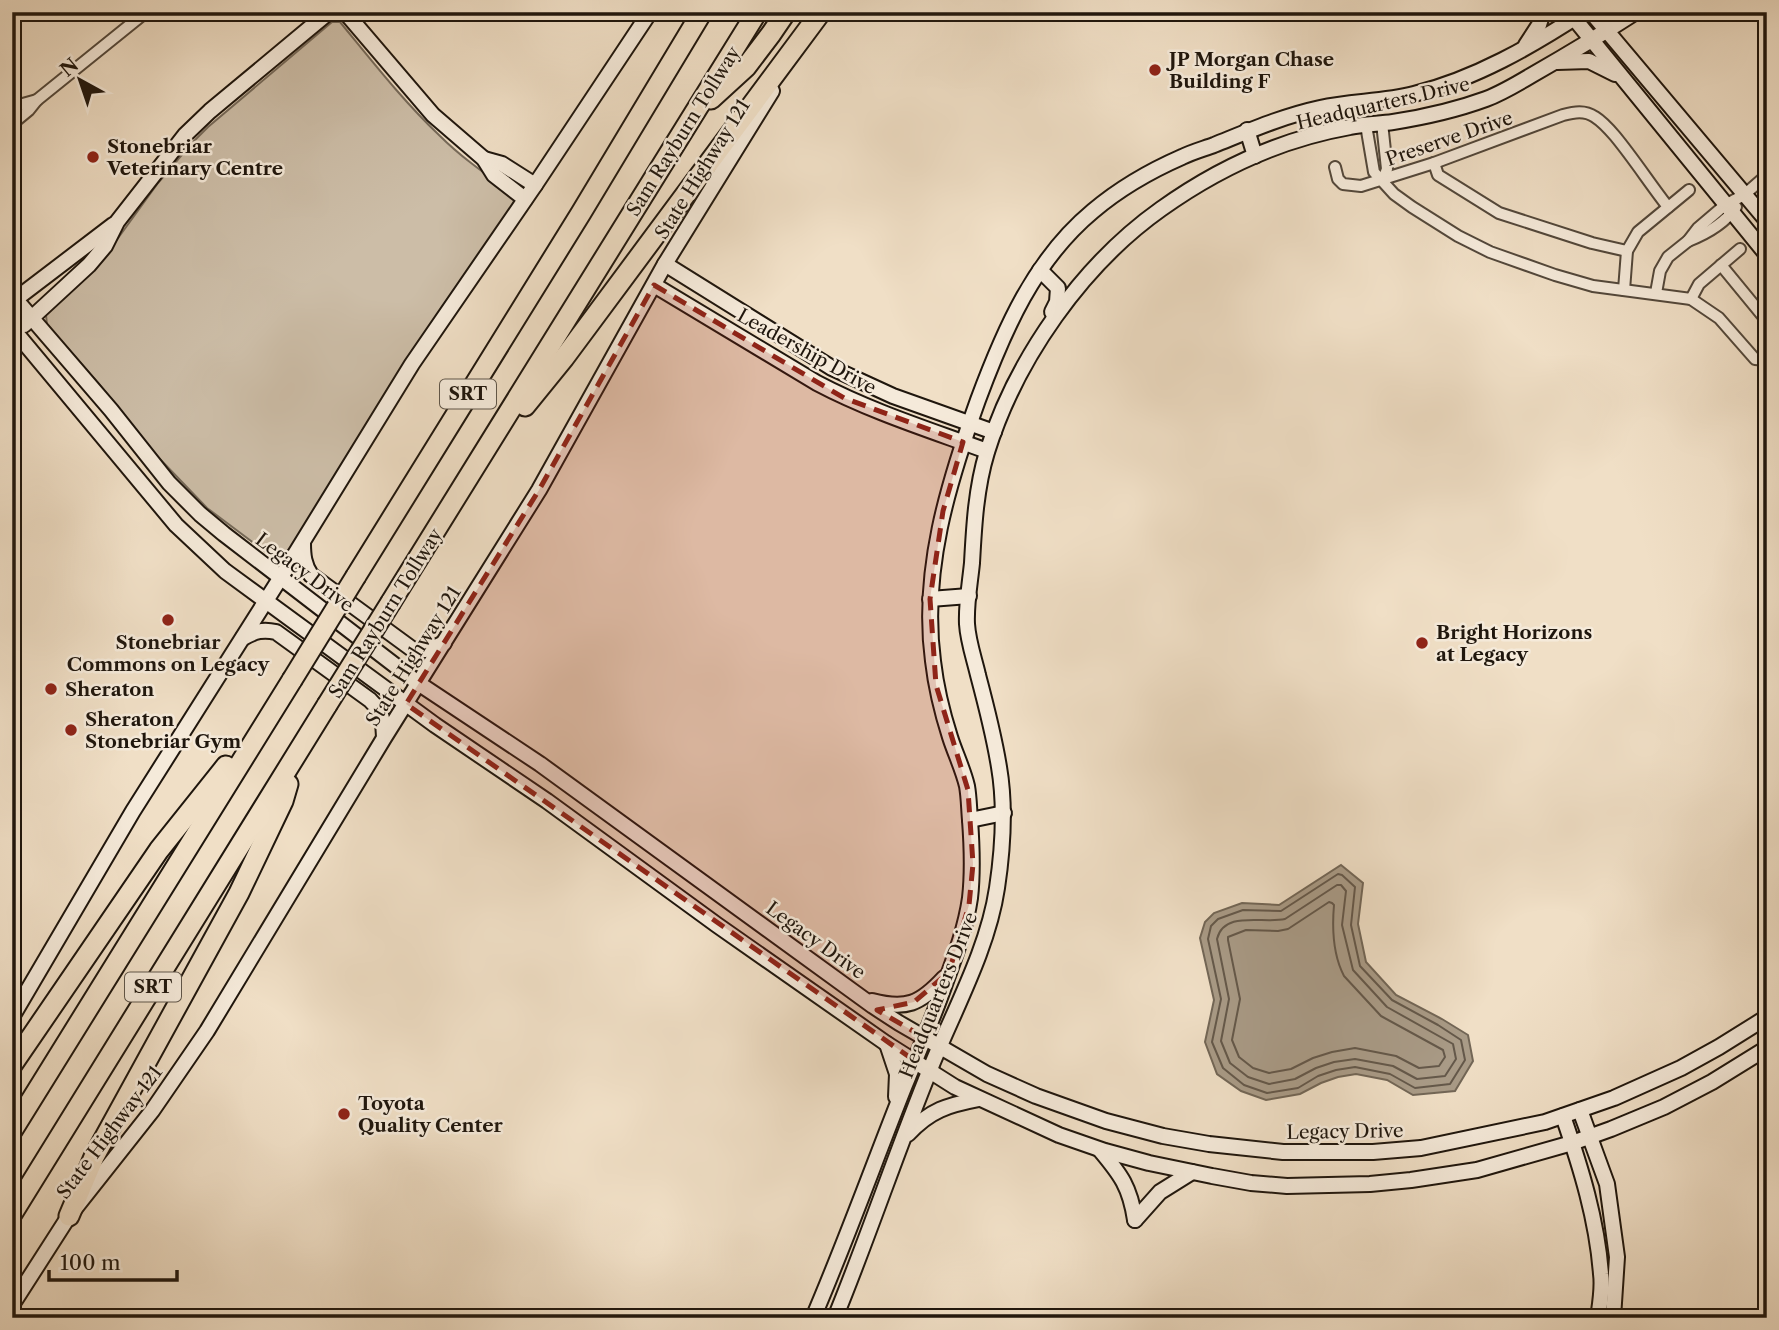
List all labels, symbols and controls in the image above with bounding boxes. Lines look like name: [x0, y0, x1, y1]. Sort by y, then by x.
street label: Sam Rayburn Tollway: [622, 42, 745, 221]
north arrow: [46, 46, 116, 116]
place label: JP Morgan Chase Building F: [1166, 48, 1334, 93]
text: N: [56, 53, 83, 81]
marker: JP Morgan Chase Building F: [1147, 62, 1163, 78]
street label: Headquarters Drive: [1294, 72, 1472, 135]
street label: State Highway 121: [650, 95, 755, 244]
street label: Preserve Drive: [1383, 106, 1516, 171]
place label: Stonebriar Veterinary Centre: [106, 135, 283, 180]
marker: Stonebriar Veterinary Centre: [85, 149, 101, 165]
street label: Leadership Drive: [733, 304, 880, 399]
road number: SRT: [440, 380, 496, 408]
street label: Sam Rayburn Tollway: [324, 524, 447, 703]
street label: Legacy Drive: [251, 528, 358, 617]
street label: State Highway 121: [361, 582, 466, 731]
marker: Stonebriar Commons on Legacy: [160, 612, 176, 628]
place label: Bright Horizons at Legacy: [1436, 621, 1592, 666]
place label: Stonebriar Commons on Legacy: [67, 631, 270, 676]
marker: Bright Horizons at Legacy: [1414, 635, 1430, 651]
place label: Sheraton: [65, 678, 154, 701]
marker: Sheraton: [43, 681, 59, 697]
place label: Sheraton Stonebriar Gym: [85, 708, 241, 753]
marker: Sheraton Stonebriar Gym: [63, 722, 79, 738]
street label: Legacy Drive: [762, 897, 870, 984]
street label: Headquarters Drive: [895, 909, 982, 1082]
road number: SRT: [125, 972, 181, 1002]
street label: State Highway 121: [52, 1061, 167, 1203]
place label: Toyota Quality Center: [358, 1092, 503, 1137]
marker: Toyota Quality Center: [336, 1106, 352, 1122]
street label: Legacy Drive: [1286, 1119, 1404, 1144]
scale bar: [49, 1239, 177, 1283]
text: 100 m: [60, 1250, 121, 1275]

